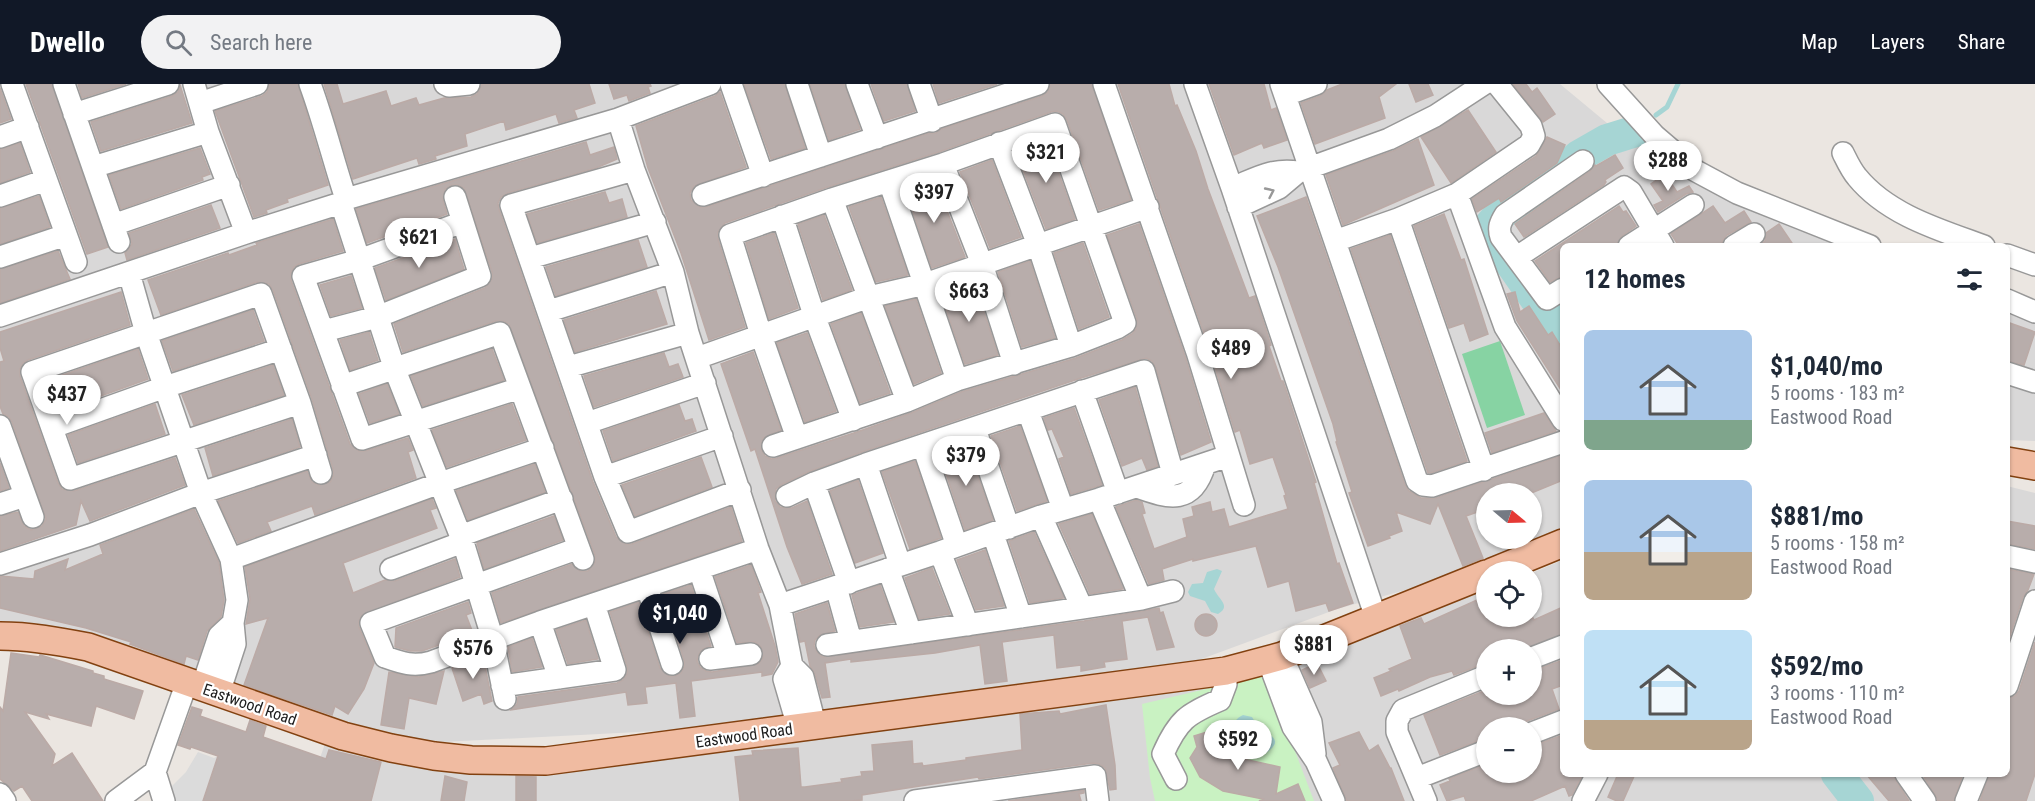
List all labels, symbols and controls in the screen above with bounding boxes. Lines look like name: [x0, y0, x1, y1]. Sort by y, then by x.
search box: [141, 15, 561, 69]
text: Dwello: [30, 26, 105, 59]
icon: search: [162, 26, 195, 59]
text: Search here: [210, 30, 312, 55]
text: Map: [1801, 30, 1838, 54]
text: Layers: [1871, 30, 1925, 54]
text: Share: [1958, 30, 2005, 54]
pin: $321: [1010, 133, 1082, 184]
text: $321: [1026, 140, 1066, 164]
pin: $288: [1632, 141, 1704, 192]
text: $288: [1648, 148, 1688, 172]
pin: $397: [898, 173, 970, 224]
text: $397: [914, 180, 954, 204]
one-way arrow: [1264, 188, 1275, 200]
pin: $621: [383, 218, 455, 269]
text: $621: [399, 225, 439, 249]
icon: filters: [1953, 263, 1986, 296]
text: 12 homes: [1584, 264, 1686, 294]
pin: $663: [933, 272, 1005, 323]
text: $663: [949, 279, 989, 303]
pin: $489: [1195, 329, 1267, 380]
text: $489: [1211, 336, 1251, 360]
text: $1,040/mo: [1770, 351, 1883, 381]
icon: home: [1632, 354, 1704, 426]
pin: $437: [31, 375, 103, 426]
text: 5 rooms · 183 m²: [1770, 381, 1905, 405]
text: $437: [47, 382, 87, 406]
text: Eastwood Road: [1770, 405, 1892, 429]
pin: $379: [930, 436, 1002, 487]
text: $379: [946, 443, 986, 467]
north arrow: [1476, 483, 1542, 549]
map controls: [1476, 483, 1542, 783]
text: $881/mo: [1770, 501, 1863, 531]
icon: home: [1632, 504, 1704, 576]
text: 5 rooms · 158 m²: [1770, 531, 1905, 555]
text: Eastwood Road: [1770, 555, 1892, 579]
button: locate: [1476, 561, 1542, 627]
pin: $1,040: [631, 594, 729, 645]
text: $1,040: [652, 601, 708, 625]
pin: $881: [1278, 625, 1350, 676]
pin: $576: [437, 629, 509, 680]
text: $881: [1294, 632, 1334, 656]
text: $576: [453, 636, 493, 660]
button: +: [1476, 639, 1542, 705]
text: $592/mo: [1770, 651, 1863, 681]
icon: home: [1632, 654, 1704, 726]
street label: Eastwood Road: [200, 680, 299, 729]
text: 3 rooms · 110 m²: [1770, 681, 1905, 705]
text: Eastwood Road: [1770, 705, 1892, 729]
button: −: [1476, 717, 1542, 783]
street label: Eastwood Road: [694, 719, 794, 752]
pin: $592: [1202, 720, 1274, 771]
text: $592: [1218, 727, 1258, 751]

